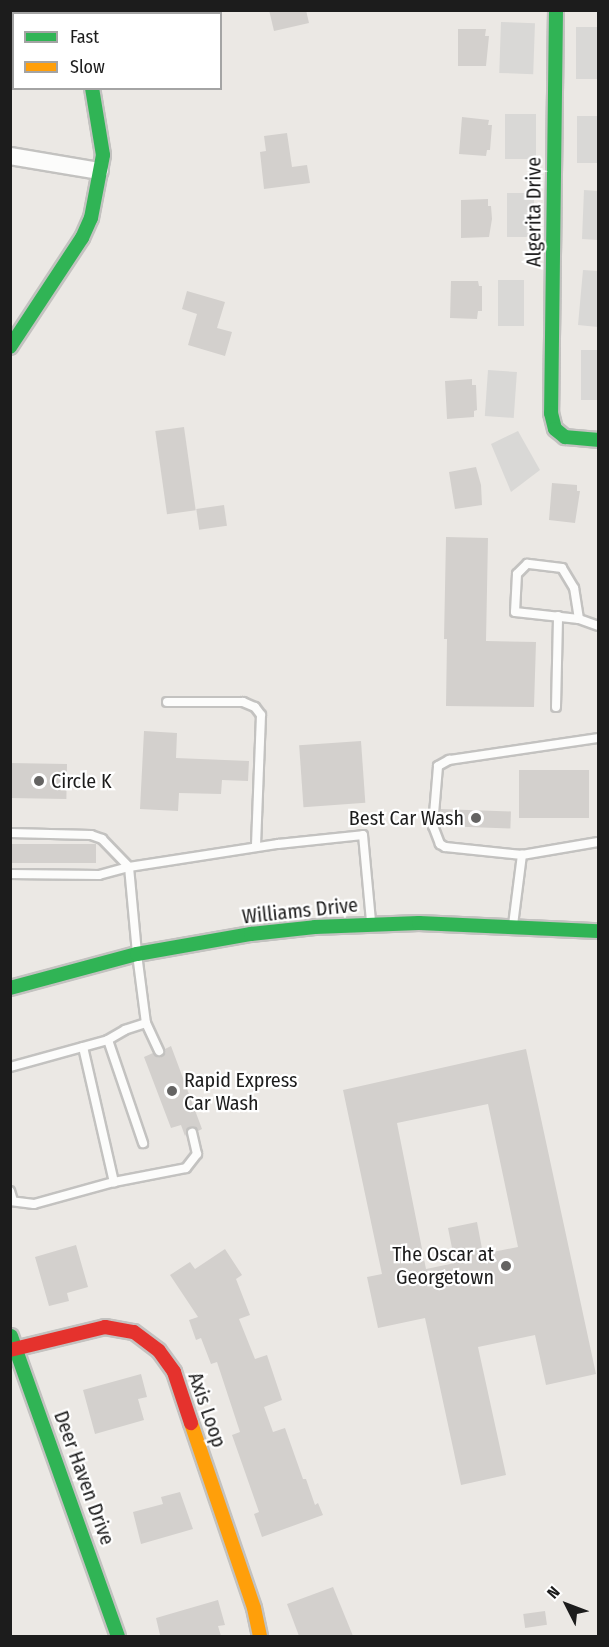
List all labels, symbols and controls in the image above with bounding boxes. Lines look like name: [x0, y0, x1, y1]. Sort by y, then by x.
legend: [12, 12, 222, 90]
text: Fast: [70, 26, 99, 48]
text: Slow: [70, 56, 105, 78]
street label: Algerita Drive: [522, 157, 546, 267]
place label: Circle K: [51, 769, 112, 793]
marker: Circle K: [32, 774, 46, 788]
place label: Best Car Wash: [349, 806, 464, 830]
marker: Best Car Wash: [469, 811, 483, 825]
street label: Williams Drive: [241, 893, 359, 929]
place label: Rapid Express Car Wash: [184, 1068, 298, 1115]
marker: Rapid Express Car Wash: [165, 1084, 179, 1098]
place label: The Oscar at Georgetown: [392, 1242, 494, 1289]
marker: The Oscar at Georgetown: [499, 1259, 513, 1273]
street label: Axis Loop: [183, 1369, 231, 1451]
street label: Deer Haven Drive: [49, 1408, 119, 1548]
north arrow: [537, 1575, 597, 1635]
text: N: [543, 1583, 564, 1603]

